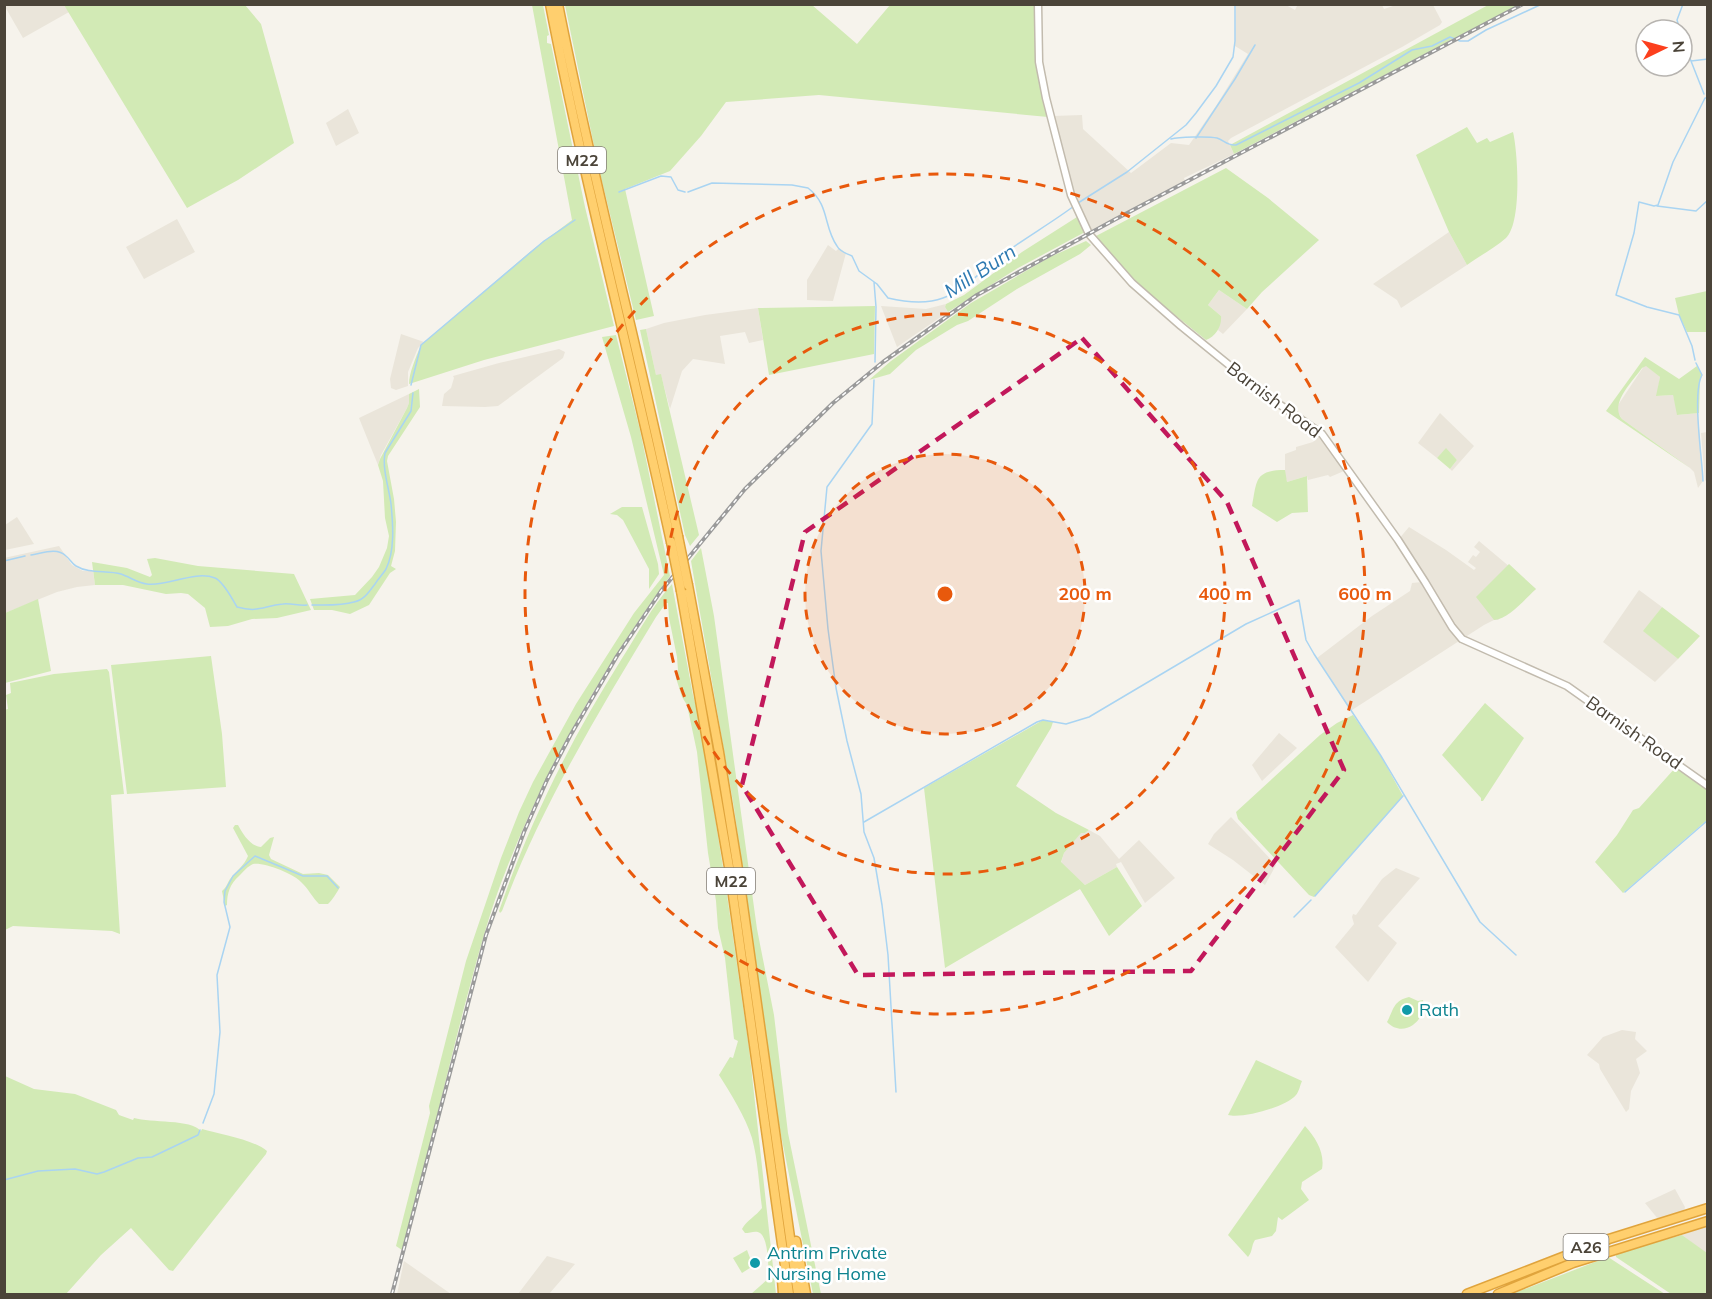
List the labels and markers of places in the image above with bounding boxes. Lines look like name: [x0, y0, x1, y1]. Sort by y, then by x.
centre of rings: [935, 584, 955, 604]
place label: Rath: [1419, 998, 1459, 1021]
marker: Rath: [1400, 1003, 1414, 1017]
place label: Antrim Private Nursing Home: [767, 1241, 887, 1285]
marker: Antrim Private Nursing Home: [748, 1256, 762, 1270]

